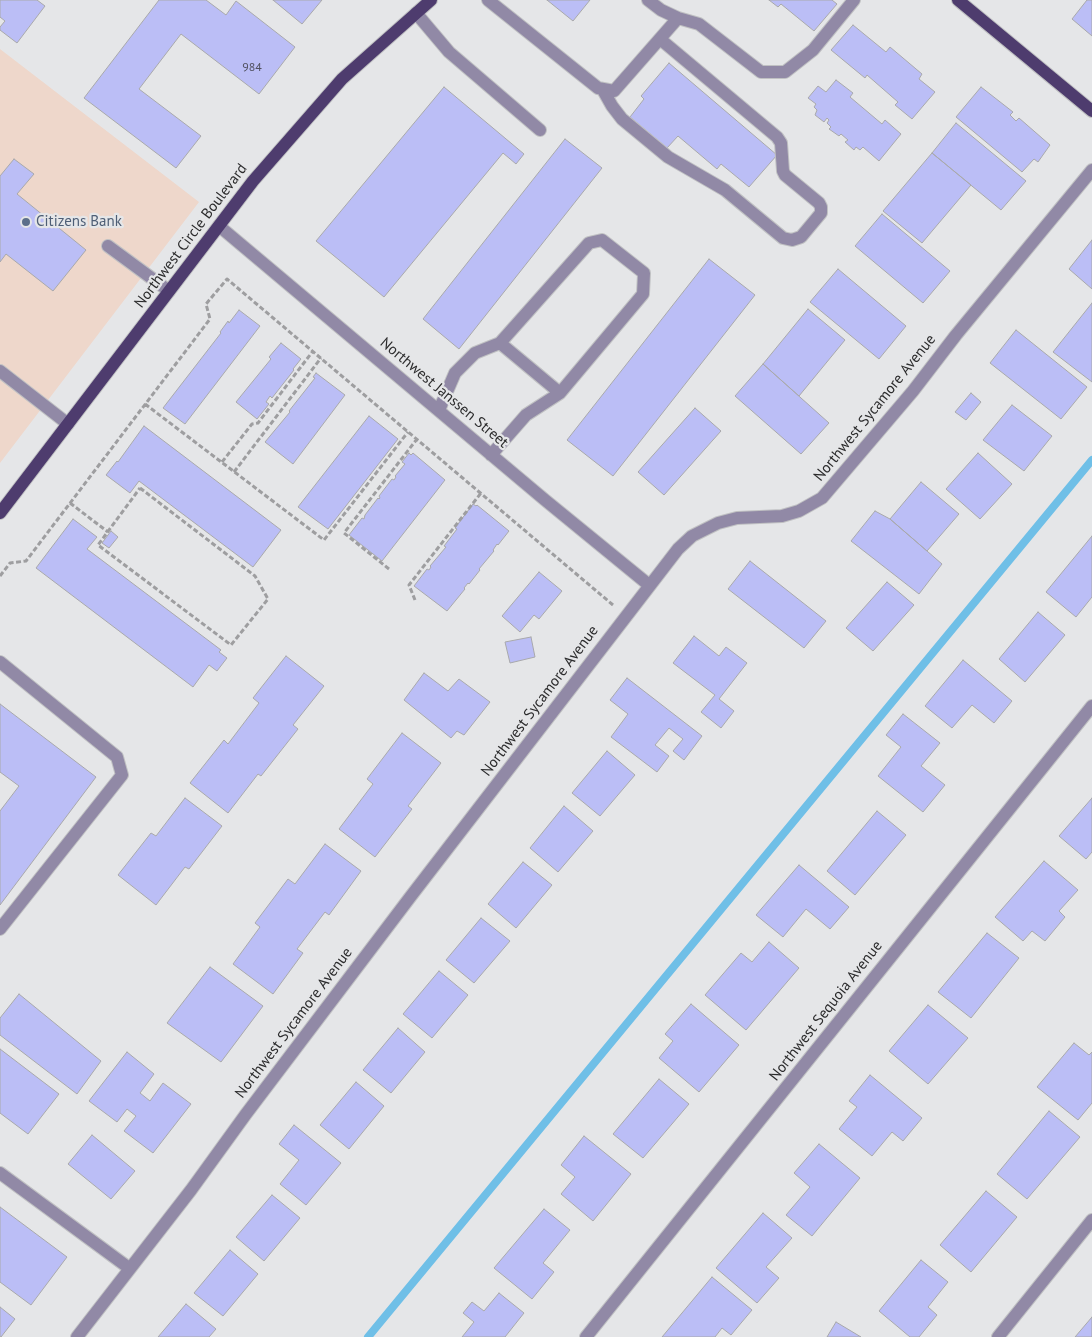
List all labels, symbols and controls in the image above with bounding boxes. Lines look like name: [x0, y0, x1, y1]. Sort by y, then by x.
house number: 984: [242, 61, 262, 75]
street label: Northwest Circle Boulevard: [131, 160, 251, 312]
place label: Citizens Bank: [36, 213, 122, 231]
marker: Citizens Bank: [20, 216, 32, 228]
street label: Northwest Sycamore Avenue: [810, 331, 940, 485]
street label: Northwest Janssen Street: [376, 334, 512, 452]
street label: Northwest Sycamore Avenue: [478, 622, 602, 780]
street label: Northwest Sequoia Avenue: [766, 937, 886, 1085]
street label: Northwest Sycamore Avenue: [232, 944, 356, 1102]

